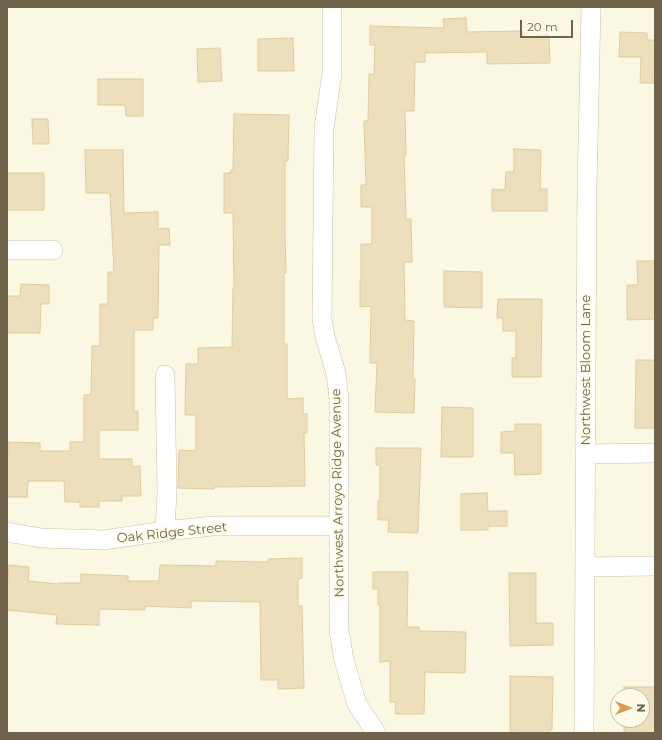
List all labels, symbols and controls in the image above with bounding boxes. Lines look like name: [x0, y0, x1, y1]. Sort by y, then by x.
scale bar: [522, 12, 575, 38]
text: 20 m: [527, 19, 558, 34]
street label: Northwest Bloom Lane: [578, 295, 594, 445]
street label: Northwest Arroyo Ridge Avenue: [328, 388, 348, 598]
street label: Oak Ridge Street: [116, 519, 228, 547]
north arrow: [610, 688, 650, 728]
text: N: [634, 704, 648, 712]

